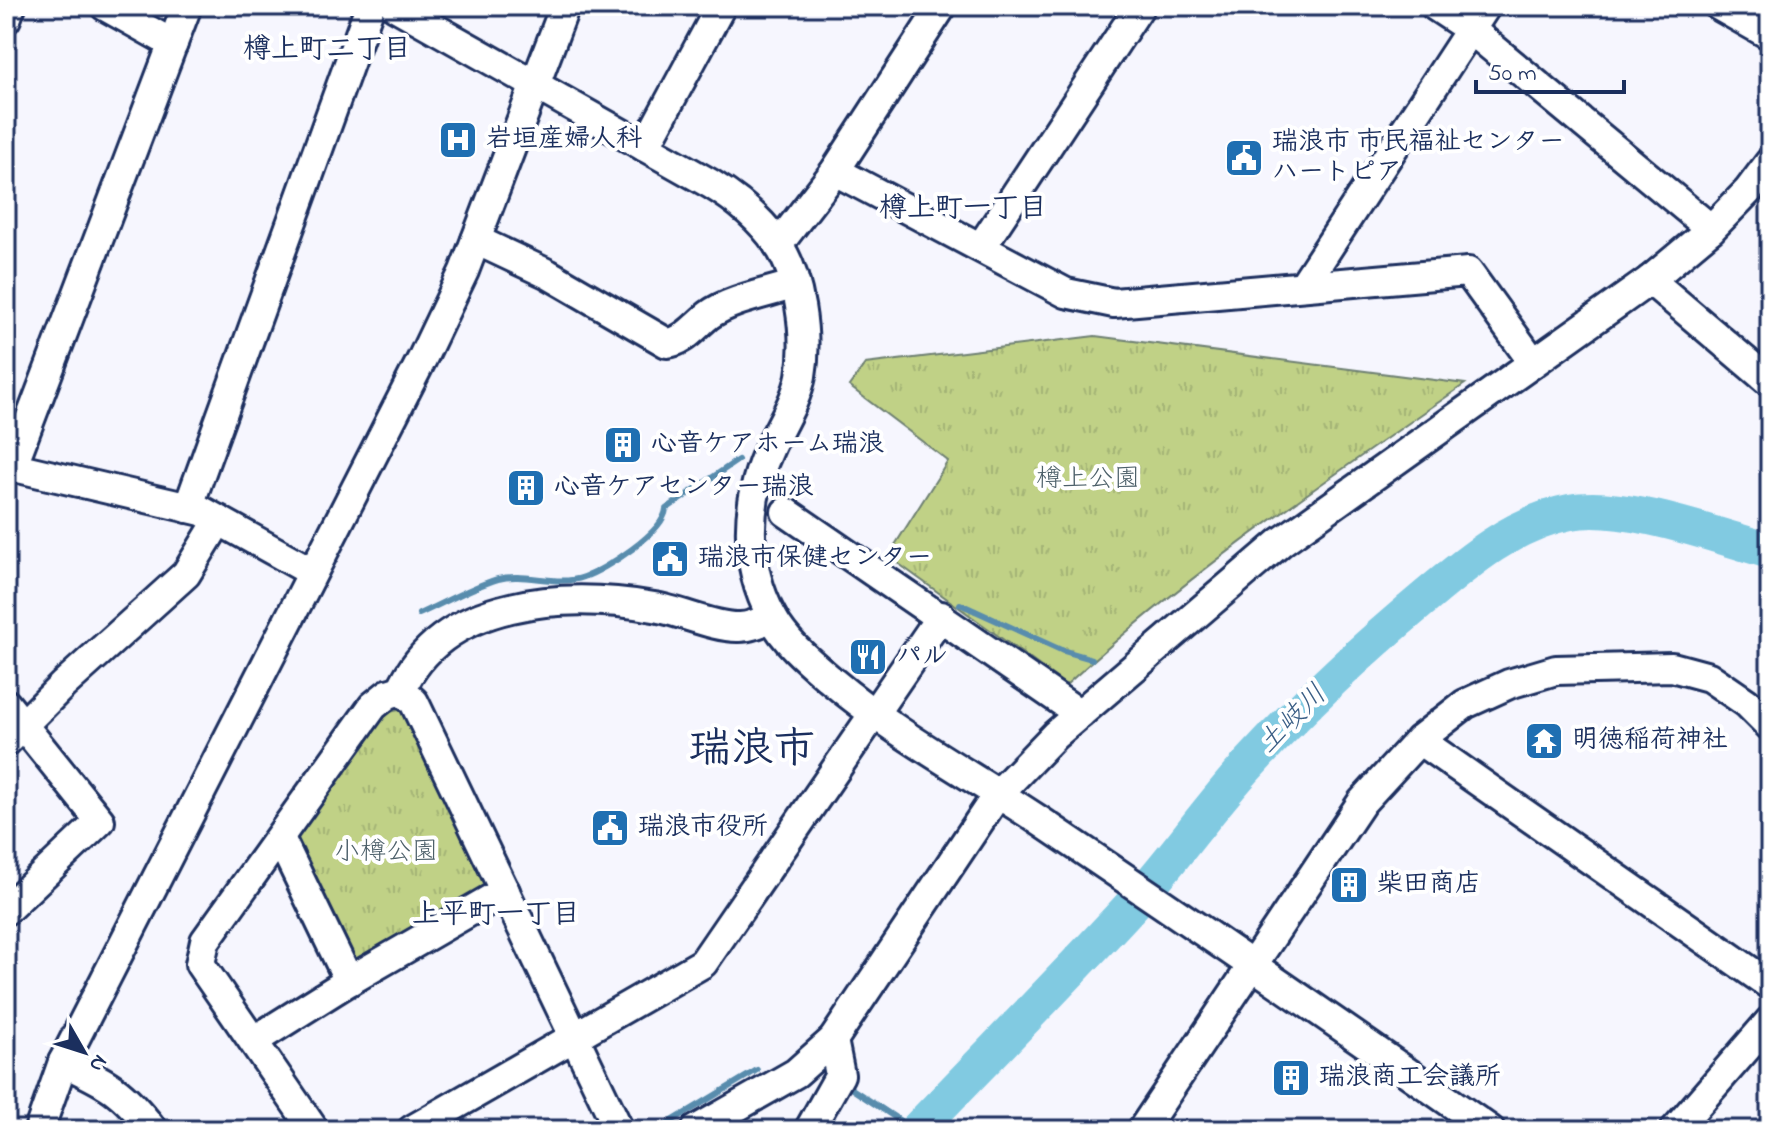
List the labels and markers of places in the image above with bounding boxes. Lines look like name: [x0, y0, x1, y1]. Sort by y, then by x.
hospital icon: 岩垣産婦人科: [437, 119, 479, 161]
place label: 岩垣産婦人科: [486, 121, 642, 159]
place label: 瑞浪市 市民福祉センター ハートピア: [1272, 124, 1565, 192]
public building icon: 瑞浪市 市民福祉センター ハートピア: [1223, 137, 1265, 179]
building icon: 心音ケアホーム瑞浪: [602, 424, 644, 466]
place label: 心音ケアホーム瑞浪: [651, 426, 884, 464]
building icon: 心音ケアセンター瑞浪: [505, 467, 547, 509]
place label: 心音ケアセンター瑞浪: [554, 469, 813, 507]
public building icon: 瑞浪市保健センター: [649, 538, 691, 580]
place label: 瑞浪市保健センター: [698, 540, 932, 578]
restaurant icon: パル: [847, 636, 889, 678]
place label: パル: [896, 638, 948, 676]
temple icon: 明徳稲荷神社: [1523, 720, 1565, 762]
place label: 明徳稲荷神社: [1572, 722, 1728, 760]
public building icon: 瑞浪市役所: [589, 807, 631, 849]
place label: 瑞浪市役所: [638, 809, 768, 847]
building icon: 柴田商店: [1328, 864, 1370, 906]
place label: 柴田商店: [1377, 866, 1481, 904]
building icon: 瑞浪商工会議所: [1270, 1057, 1312, 1099]
place label: 瑞浪商工会議所: [1319, 1059, 1501, 1097]

